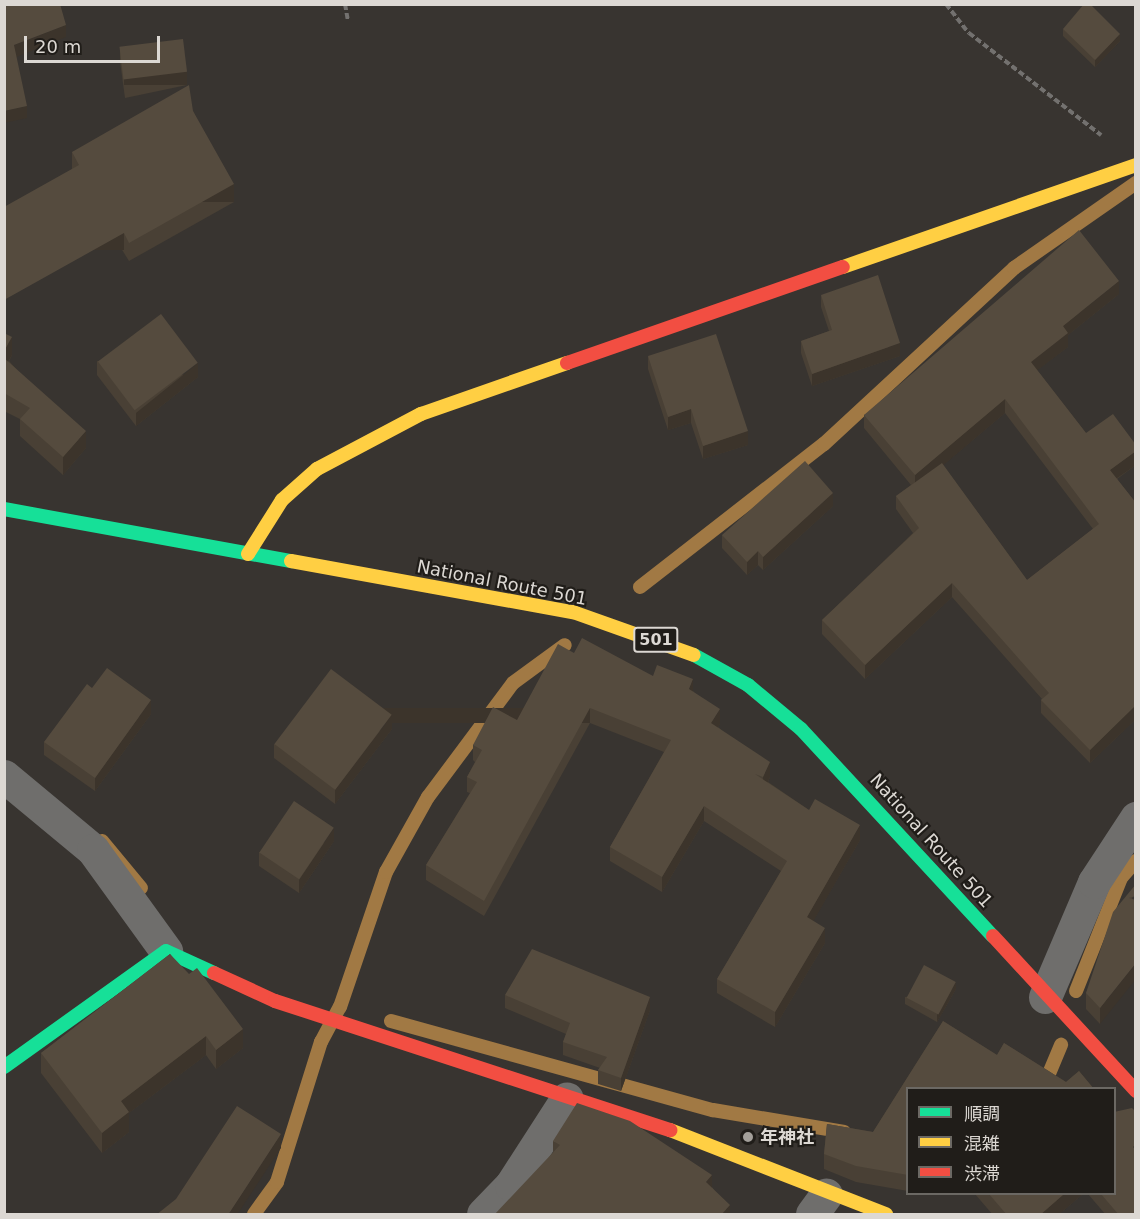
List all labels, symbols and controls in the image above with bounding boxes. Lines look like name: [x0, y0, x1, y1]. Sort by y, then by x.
scale bar: [27, 24, 164, 62]
text: 20 m: [35, 36, 81, 57]
street label: National Route 501: [415, 556, 589, 610]
road number: 501: [632, 627, 680, 653]
street label: National Route 501: [865, 769, 997, 913]
legend: [906, 1087, 1116, 1195]
text: 順調: [964, 1103, 1000, 1124]
place label: 年神社: [760, 1126, 814, 1148]
marker: 年神社: [741, 1130, 755, 1144]
text: 混雑: [964, 1133, 1000, 1154]
text: 渋滞: [964, 1163, 1000, 1184]

